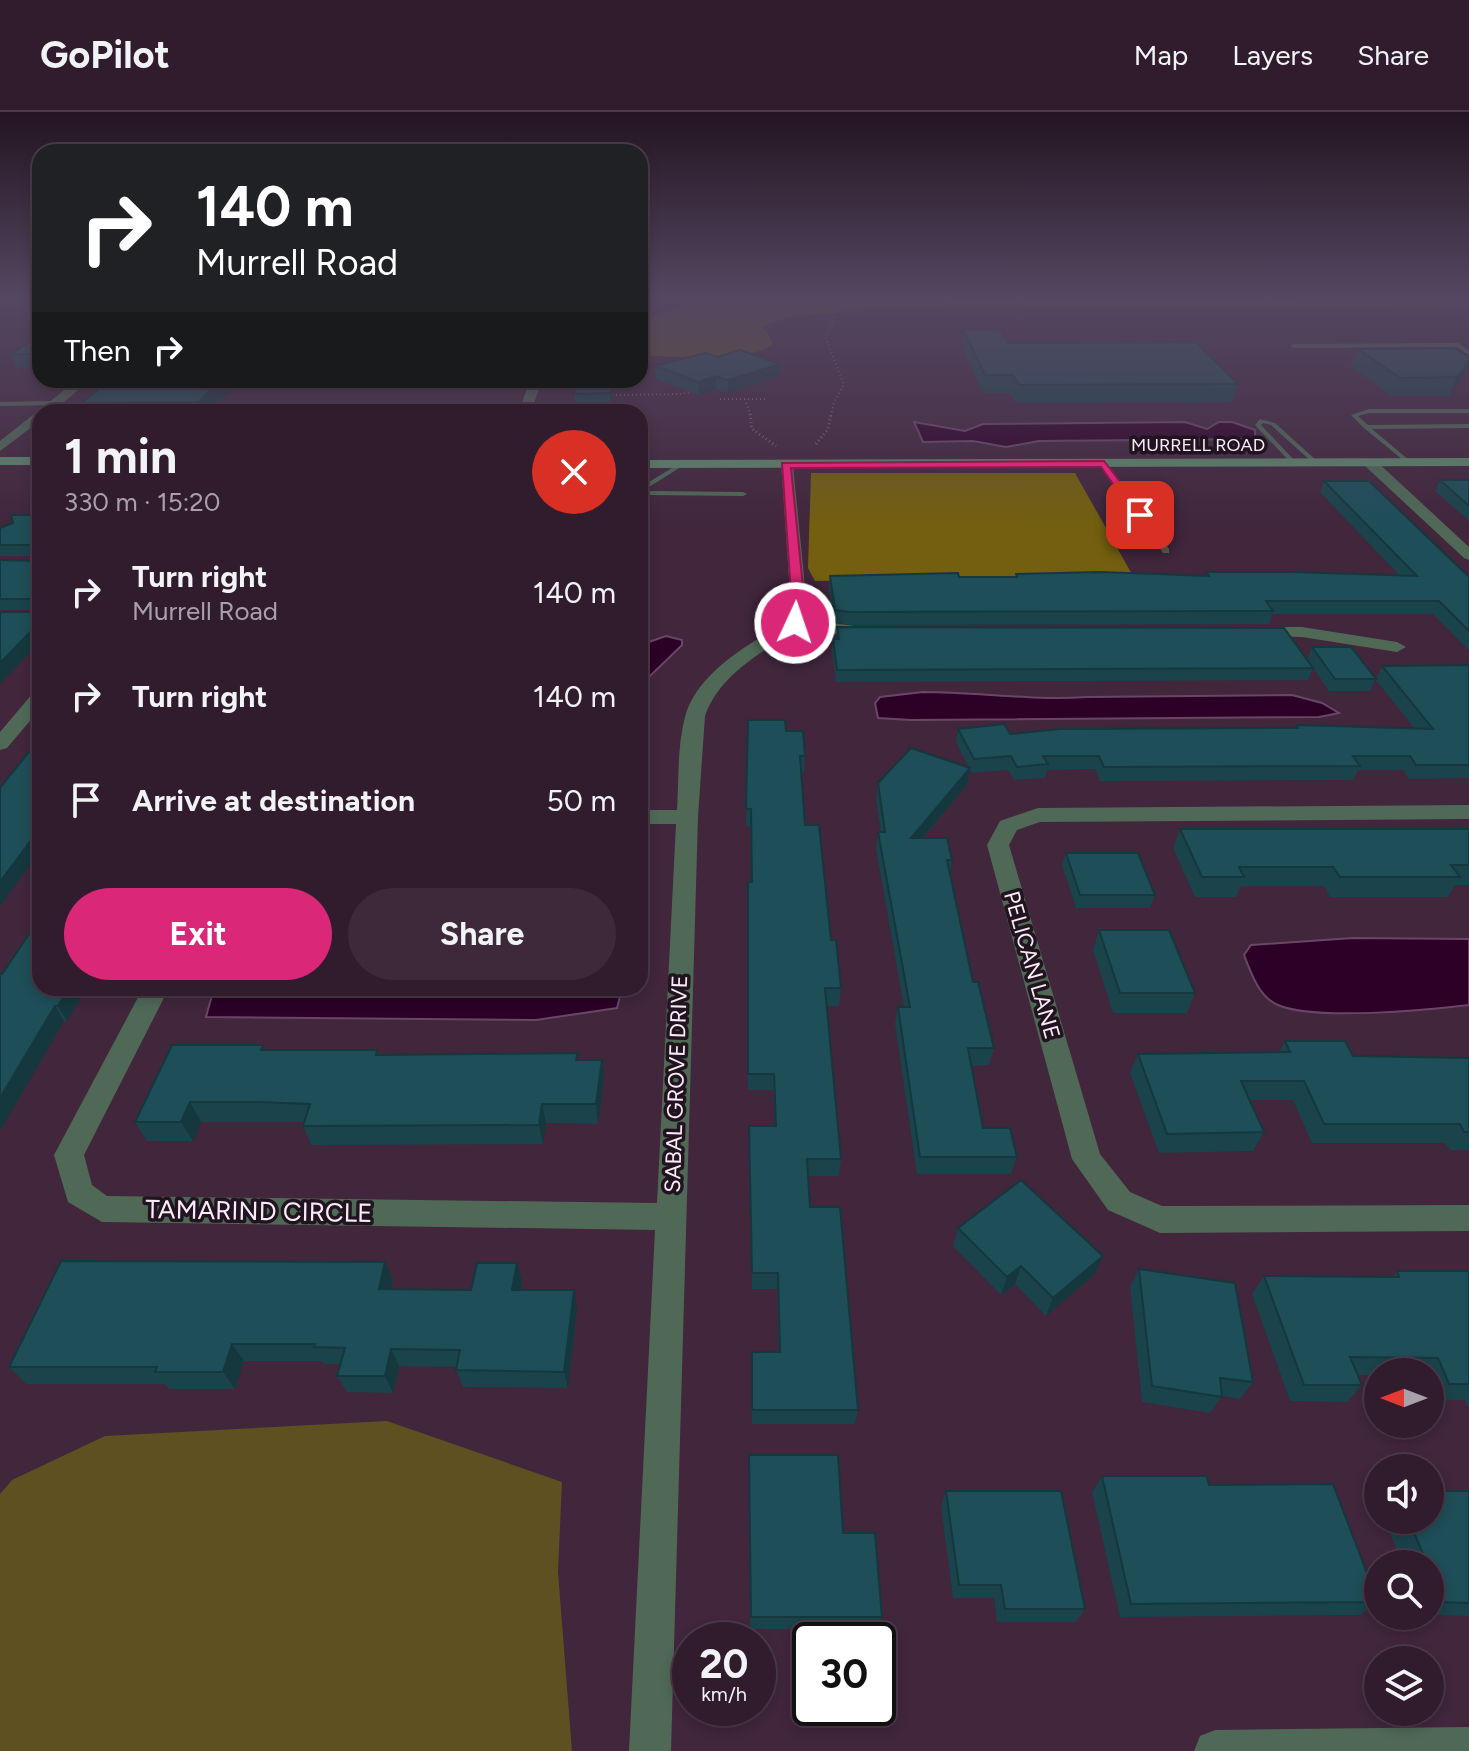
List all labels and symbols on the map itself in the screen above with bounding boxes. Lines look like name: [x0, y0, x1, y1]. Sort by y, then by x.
street label: MURRELL ROAD: [1131, 434, 1265, 456]
pin: [1106, 481, 1174, 549]
position arrow: [753, 581, 837, 665]
street label: PELICAN LANE: [998, 888, 1066, 1042]
street label: SABAL GROVE DRIVE: [659, 975, 693, 1193]
street label: TAMARIND CIRCLE: [145, 1193, 373, 1229]
north arrow: [1364, 1358, 1444, 1438]
speed limit sign: 30: [792, 1622, 896, 1726]

